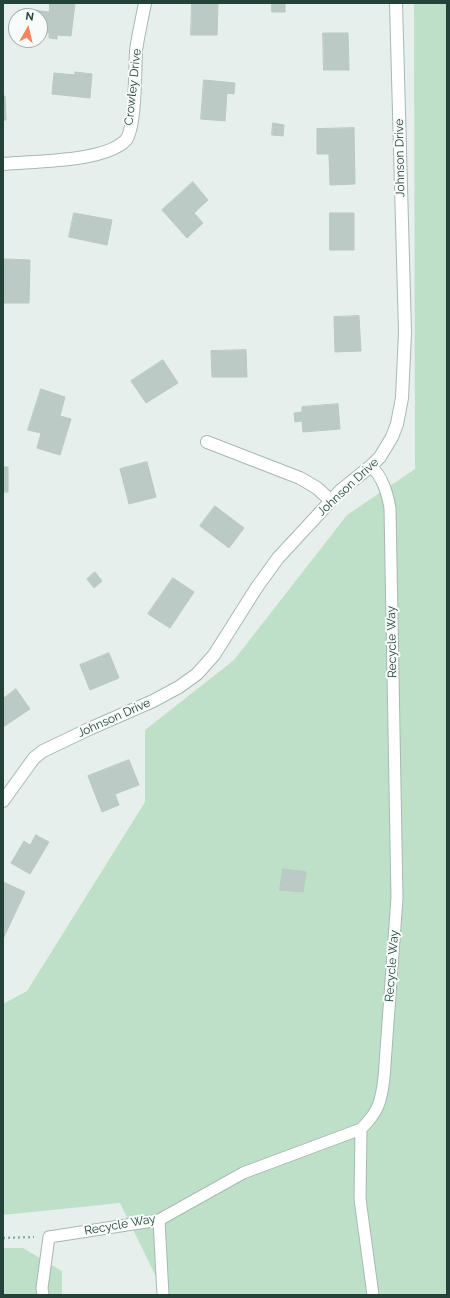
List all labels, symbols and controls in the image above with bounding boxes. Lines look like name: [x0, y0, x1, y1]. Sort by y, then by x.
north arrow: [8, 8, 48, 48]
text: N: [25, 10, 35, 24]
street label: Crowley Drive: [122, 48, 144, 126]
street label: Johnson Drive: [392, 119, 408, 197]
street label: Johnson Drive: [314, 455, 382, 519]
street label: Recycle Way: [384, 606, 400, 678]
street label: Johnson Drive: [75, 695, 153, 741]
street label: Recycle Way: [382, 929, 402, 1003]
street label: Recycle Way: [83, 1212, 157, 1238]

